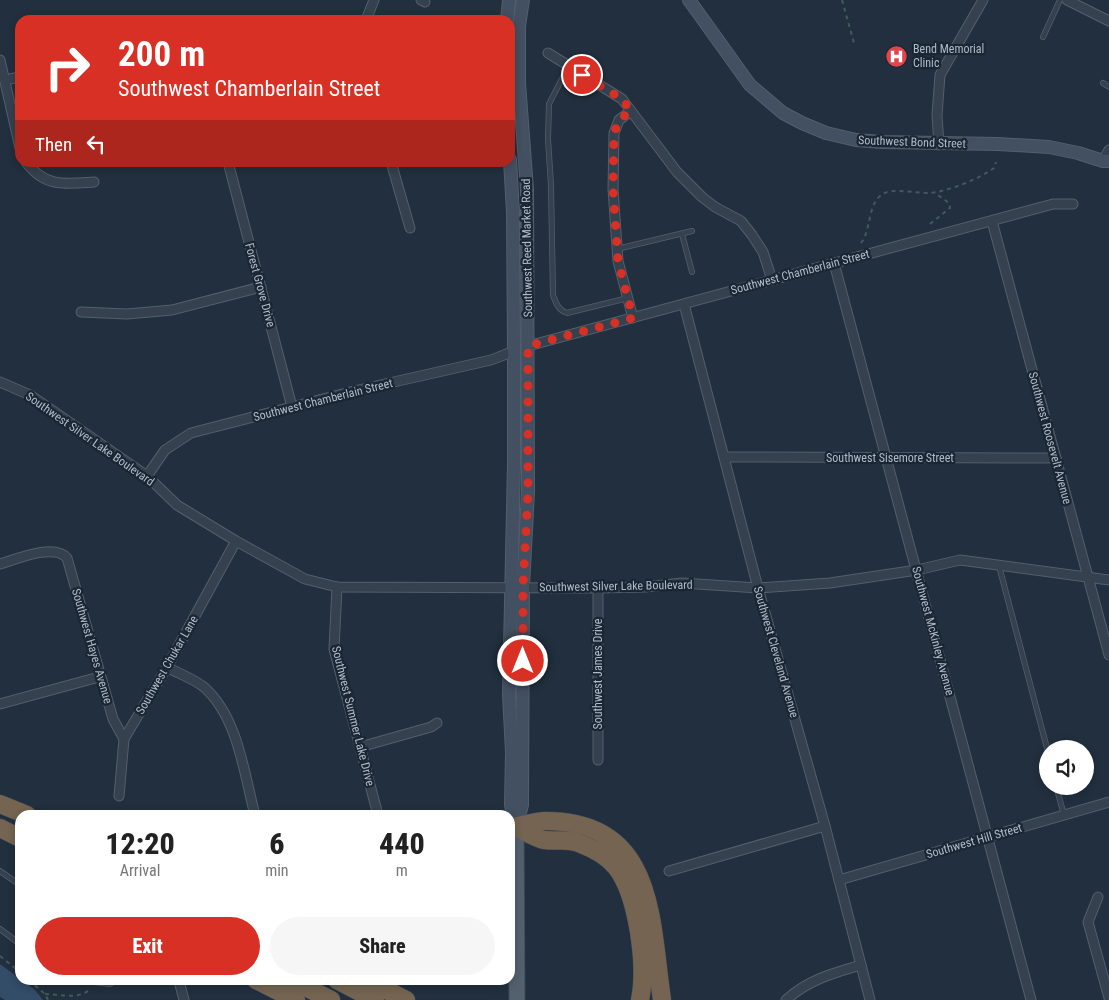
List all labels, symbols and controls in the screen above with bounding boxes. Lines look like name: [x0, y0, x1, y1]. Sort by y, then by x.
text: 200 m: [118, 34, 205, 75]
icon: right: [35, 35, 100, 100]
place label: Bend Memorial Clinic: [913, 42, 984, 70]
hospital icon: Bend Memorial Clinic: [885, 44, 909, 68]
pin: [561, 54, 603, 96]
icon: arrive: [568, 61, 596, 89]
text: Southwest Chamberlain Street: [118, 76, 380, 101]
icon: left: [82, 130, 110, 158]
text: Then: [35, 133, 72, 156]
street label: Southwest Bond Street: [858, 133, 967, 151]
street label: Southwest Reed Market Road: [519, 178, 535, 317]
street label: Forest Grove Drive: [242, 241, 278, 329]
street label: Southwest Chamberlain Street: [729, 247, 871, 297]
street label: Southwest Roosevelt Avenue: [1026, 370, 1074, 506]
street label: Southwest Chamberlain Street: [252, 376, 395, 424]
street label: Southwest Silver Lake Boulevard: [23, 389, 157, 489]
street label: Southwest Sisemore Street: [826, 451, 954, 465]
street label: Southwest McKinley Avenue: [909, 565, 957, 697]
street label: Southwest Silver Lake Boulevard: [539, 578, 693, 594]
street label: Southwest Cleveland Avenue: [751, 585, 802, 720]
street label: Southwest Hayes Avenue: [69, 587, 115, 705]
street label: Southwest Chukar Lane: [133, 613, 201, 717]
street label: Southwest James Drive: [591, 618, 605, 729]
position arrow: [496, 634, 548, 686]
street label: Southwest Summer Lake Drive: [329, 645, 377, 788]
map controls: [1039, 740, 1094, 795]
button: sound: [1039, 740, 1094, 795]
street label: Southwest Hill Street: [924, 820, 1024, 861]
text: 12:20: [105, 826, 175, 861]
text: 6: [269, 826, 284, 861]
text: 440: [379, 826, 425, 861]
text: Arrival: [120, 861, 160, 880]
text: min: [265, 861, 289, 880]
text: m: [396, 861, 408, 880]
button: Exit: [35, 917, 260, 975]
button: Share: [270, 917, 495, 975]

